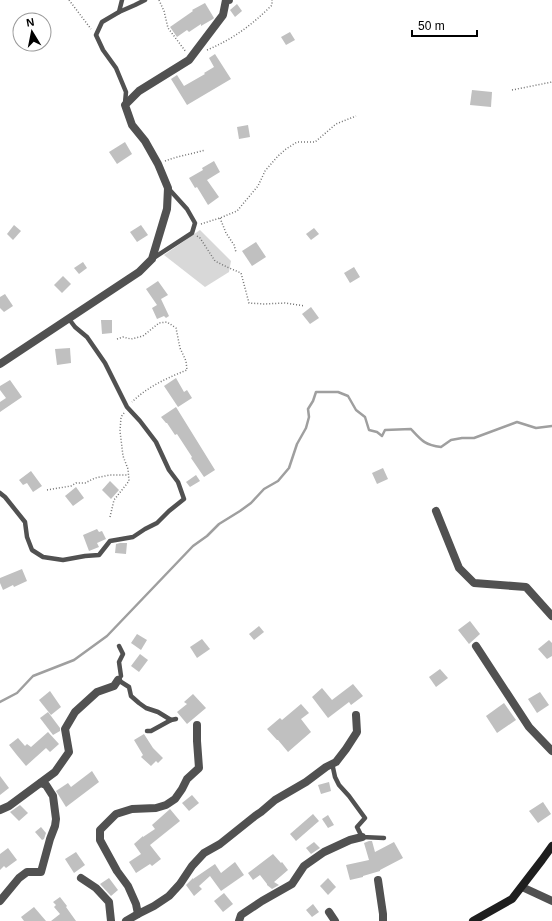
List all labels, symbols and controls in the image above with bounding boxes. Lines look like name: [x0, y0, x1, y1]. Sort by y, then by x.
north arrow: [12, 12, 52, 52]
scale bar: [412, 12, 477, 38]
text: N: [25, 16, 35, 29]
text: 50 m: [418, 19, 445, 33]

